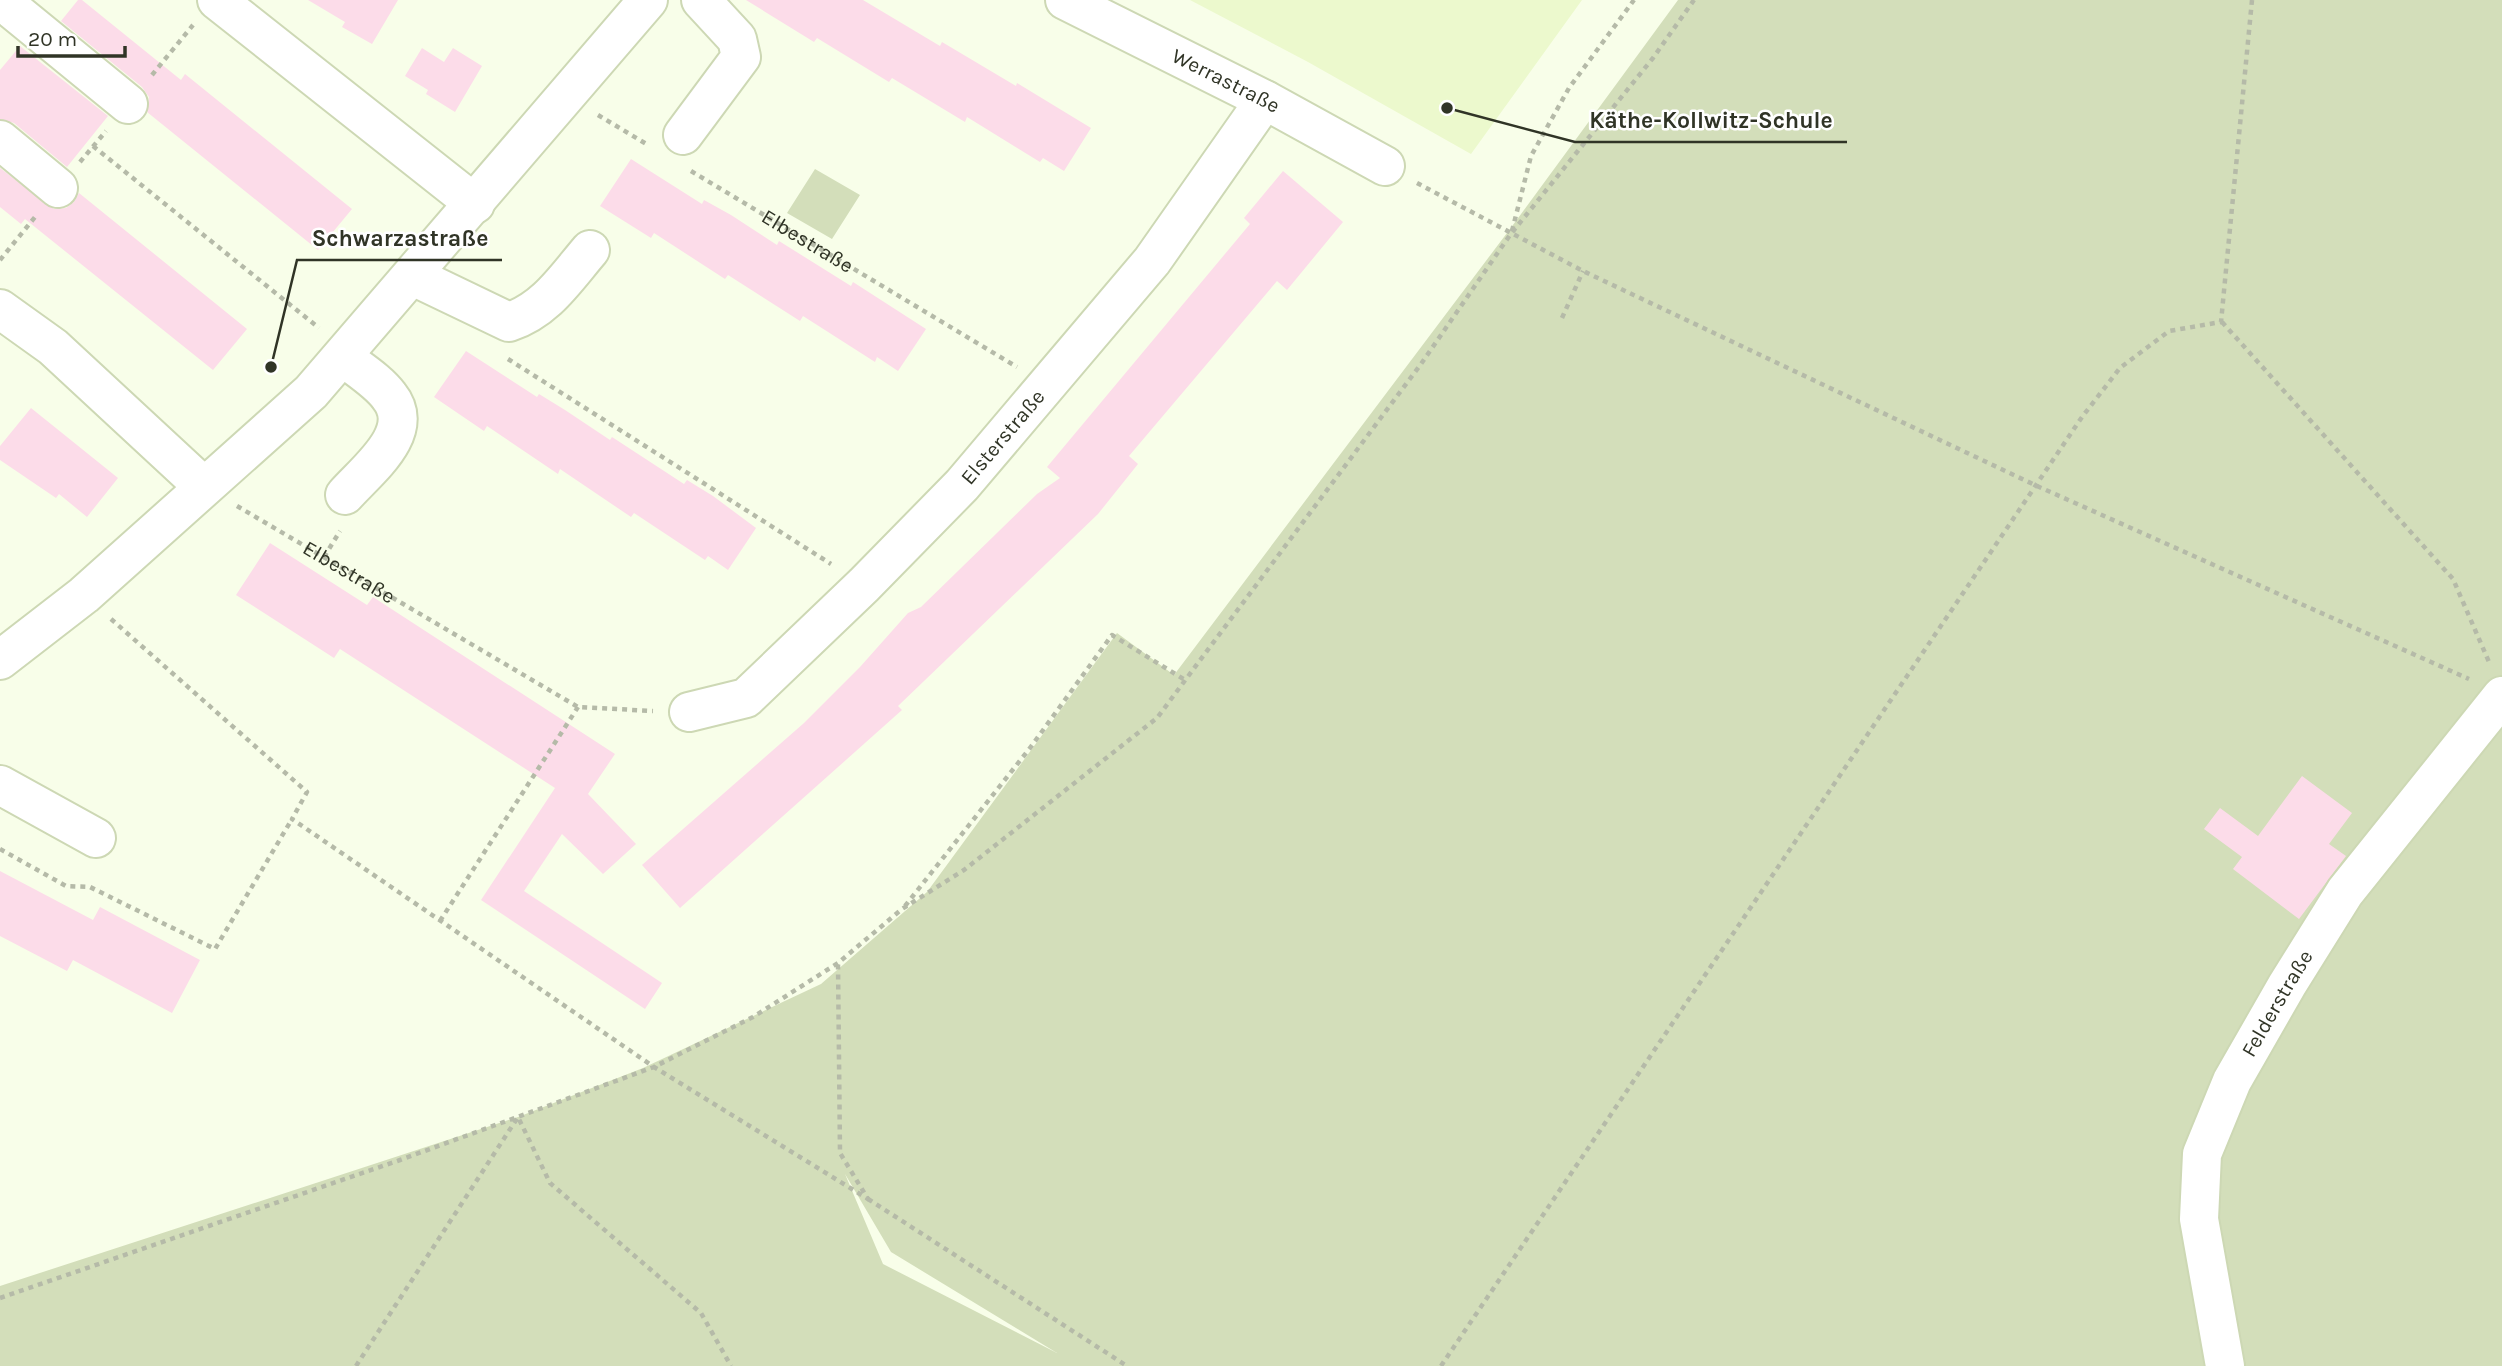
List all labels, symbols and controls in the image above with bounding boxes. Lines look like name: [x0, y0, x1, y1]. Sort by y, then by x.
scale bar: [18, 14, 124, 58]
text: 20 m: [28, 27, 77, 51]
street label: Werrastraße: [1168, 44, 1284, 118]
callout: Käthe-Kollwitz-Schule: [1575, 98, 1847, 142]
text: Käthe-Kollwitz-Schule: [1589, 107, 1833, 134]
street label: Elbestraße: [757, 204, 858, 278]
callout: Schwarzastraße: [297, 216, 502, 260]
text: Schwarzastraße: [312, 225, 488, 252]
street label: Elsterstraße: [956, 385, 1050, 489]
street label: Elbestraße: [299, 536, 399, 608]
street label: Felderstraße: [2236, 946, 2318, 1061]

